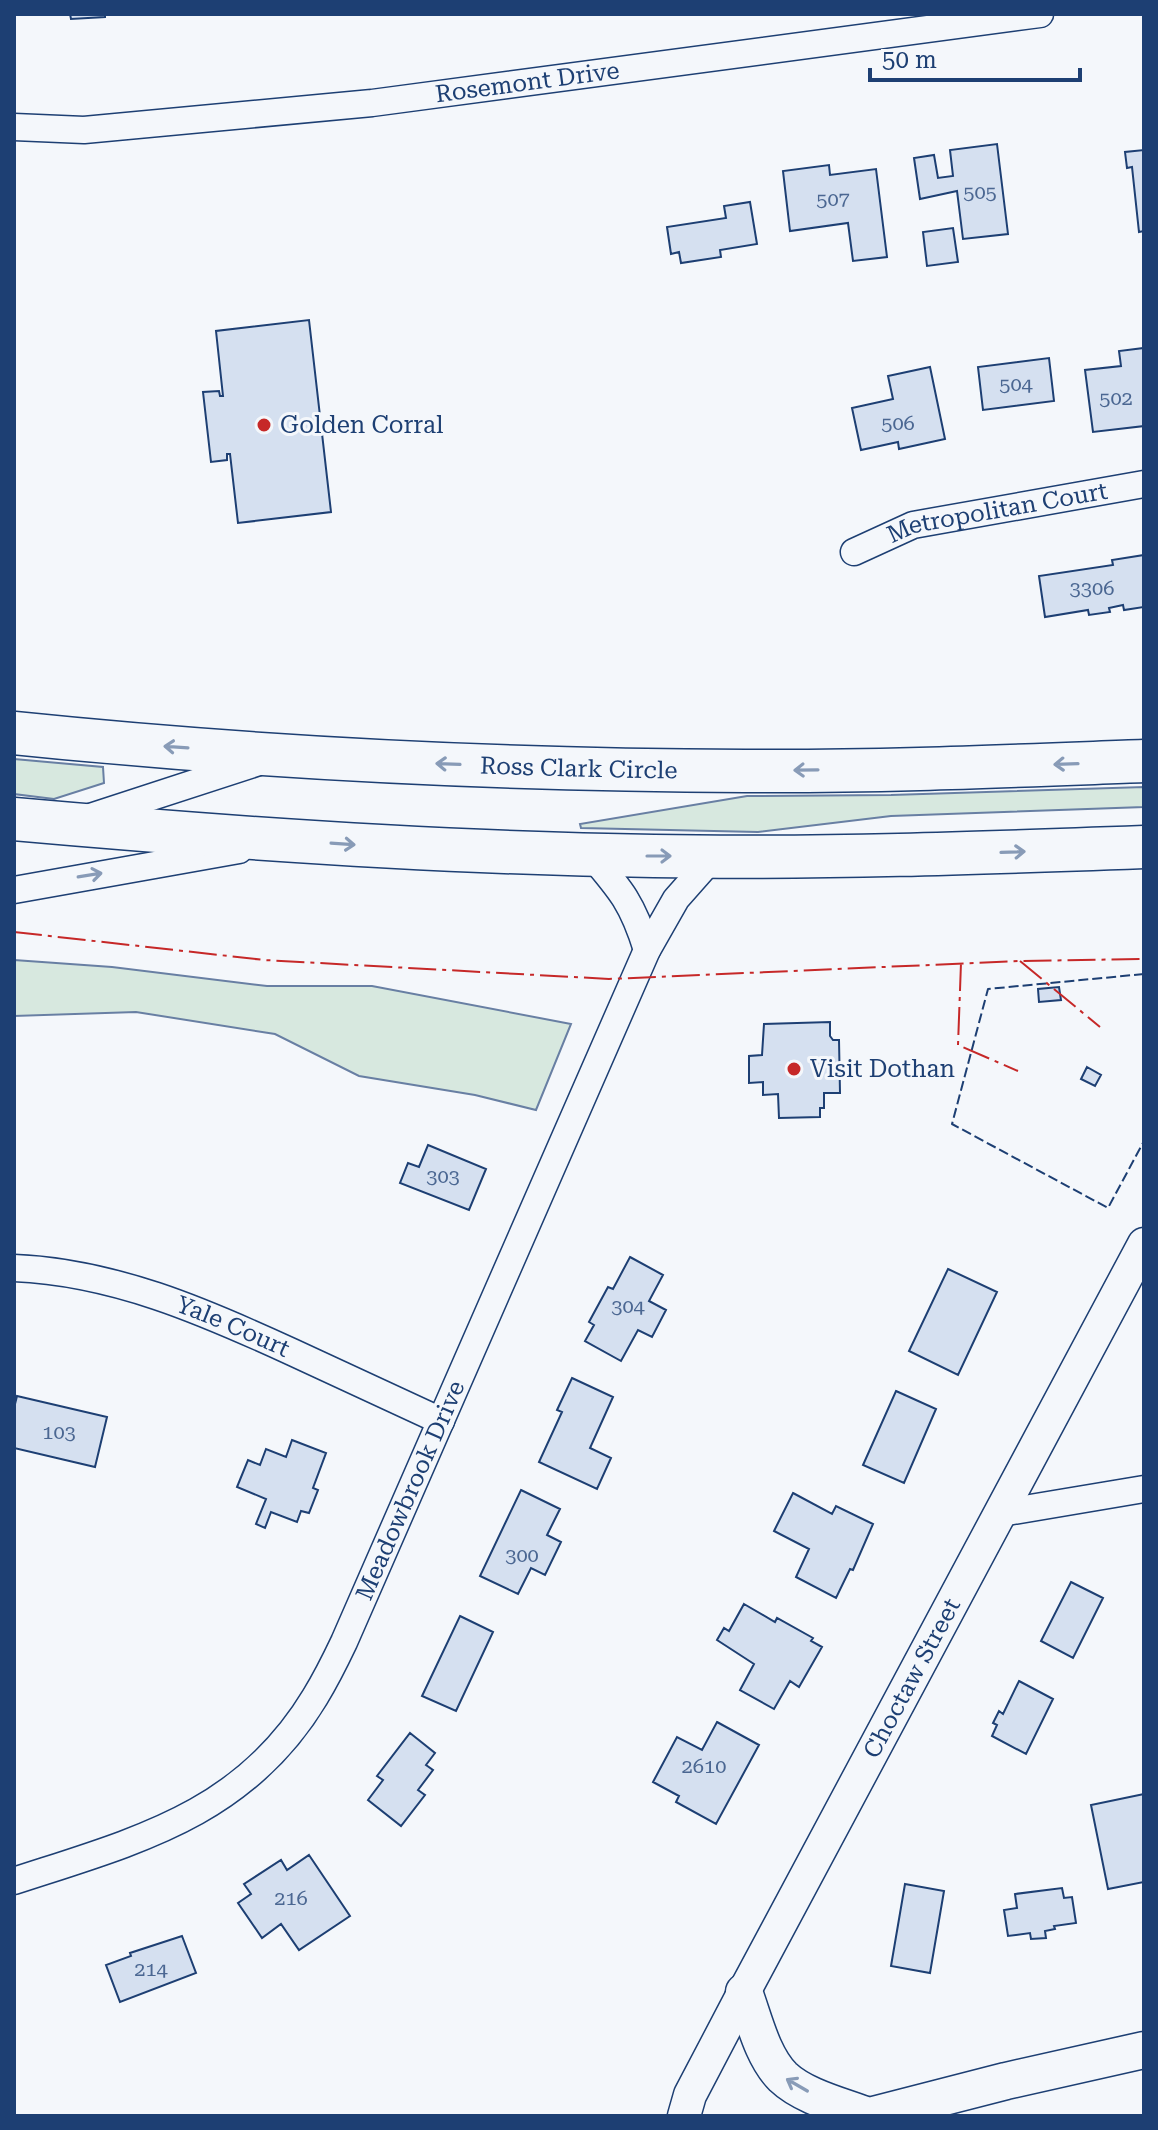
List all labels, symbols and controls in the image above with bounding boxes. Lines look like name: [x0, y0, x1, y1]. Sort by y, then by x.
scale bar: [870, 32, 1080, 82]
text: 50 m: [882, 46, 937, 74]
street label: Rosemont Drive: [434, 56, 621, 108]
house number: 505: [963, 180, 997, 204]
house number: 507: [816, 187, 850, 211]
house number: 504: [999, 372, 1034, 396]
house number: 502: [1099, 386, 1133, 410]
place label: Golden Corral: [280, 411, 443, 439]
house number: 506: [881, 411, 915, 435]
marker: Golden Corral: [255, 416, 273, 434]
street label: Metropolitan Court: [883, 477, 1110, 549]
house number: 3306: [1070, 576, 1114, 600]
one-way arrow: [163, 739, 190, 754]
street label: Ross Clark Circle: [480, 752, 678, 784]
one-way arrow: [435, 756, 462, 771]
one-way arrow: [1053, 756, 1080, 771]
one-way arrow: [793, 762, 820, 778]
one-way arrow: [329, 837, 356, 852]
one-way arrow: [999, 845, 1026, 860]
one-way arrow: [645, 848, 672, 864]
one-way arrow: [77, 867, 103, 882]
place label: Visit Dothan: [810, 1055, 955, 1083]
marker: Visit Dothan: [785, 1060, 803, 1078]
house number: 303: [426, 1164, 460, 1188]
street label: Yale Court: [172, 1290, 294, 1363]
house number: 304: [611, 1294, 646, 1318]
street label: Meadowbrook Drive: [350, 1376, 471, 1604]
house number: 103: [42, 1420, 76, 1444]
house number: 300: [505, 1543, 539, 1567]
street label: Choctaw Street: [858, 1593, 966, 1763]
house number: 2610: [682, 1754, 726, 1778]
house number: 216: [274, 1886, 308, 1910]
house number: 214: [134, 1957, 169, 1981]
one-way arrow: [786, 2077, 809, 2093]

